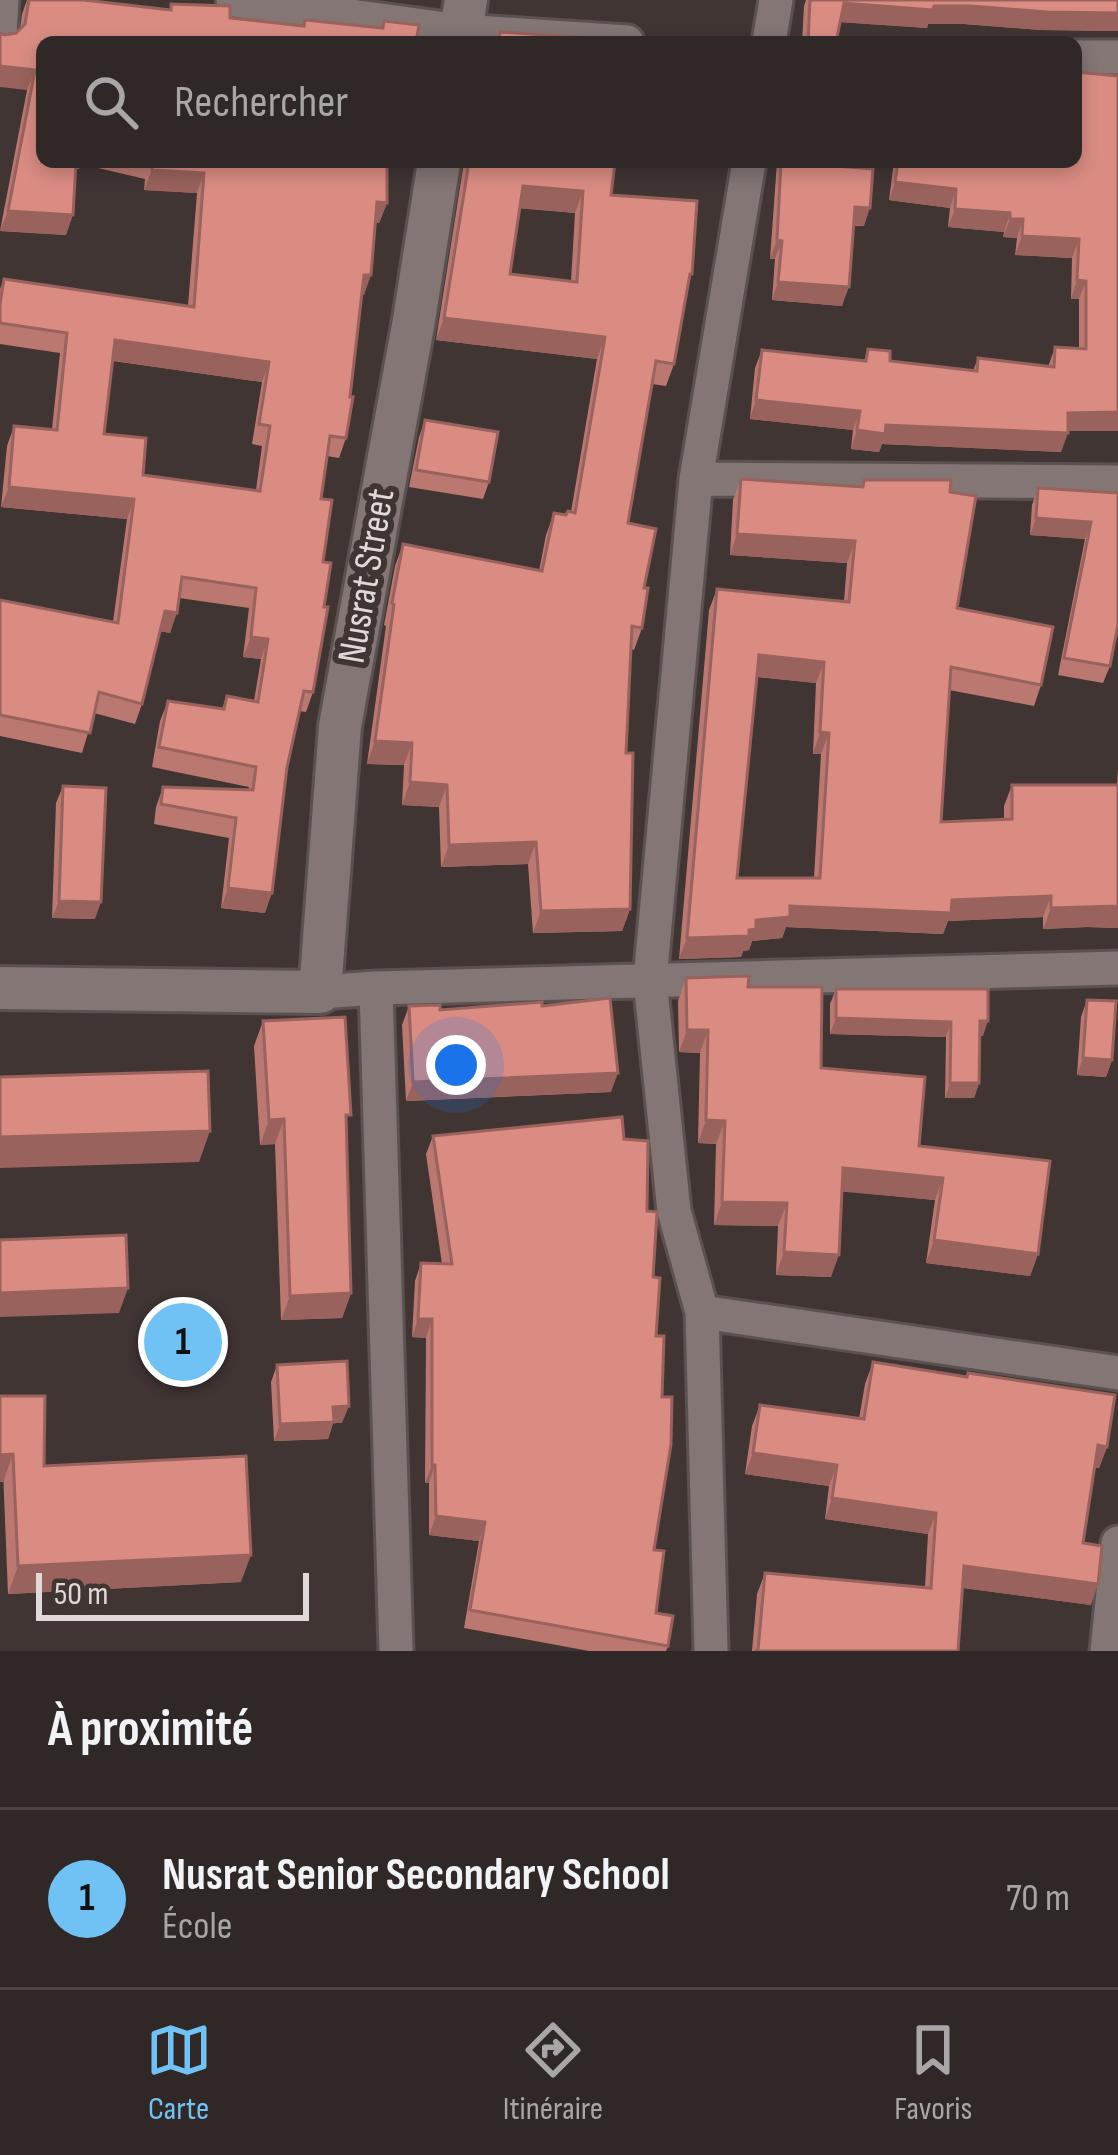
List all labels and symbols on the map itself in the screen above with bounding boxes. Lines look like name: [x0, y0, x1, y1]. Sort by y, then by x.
street label: Nusrat Street: [329, 485, 405, 667]
your location: [426, 1035, 486, 1095]
pin: 1: [144, 1297, 222, 1387]
scale bar: [36, 1567, 309, 1620]

